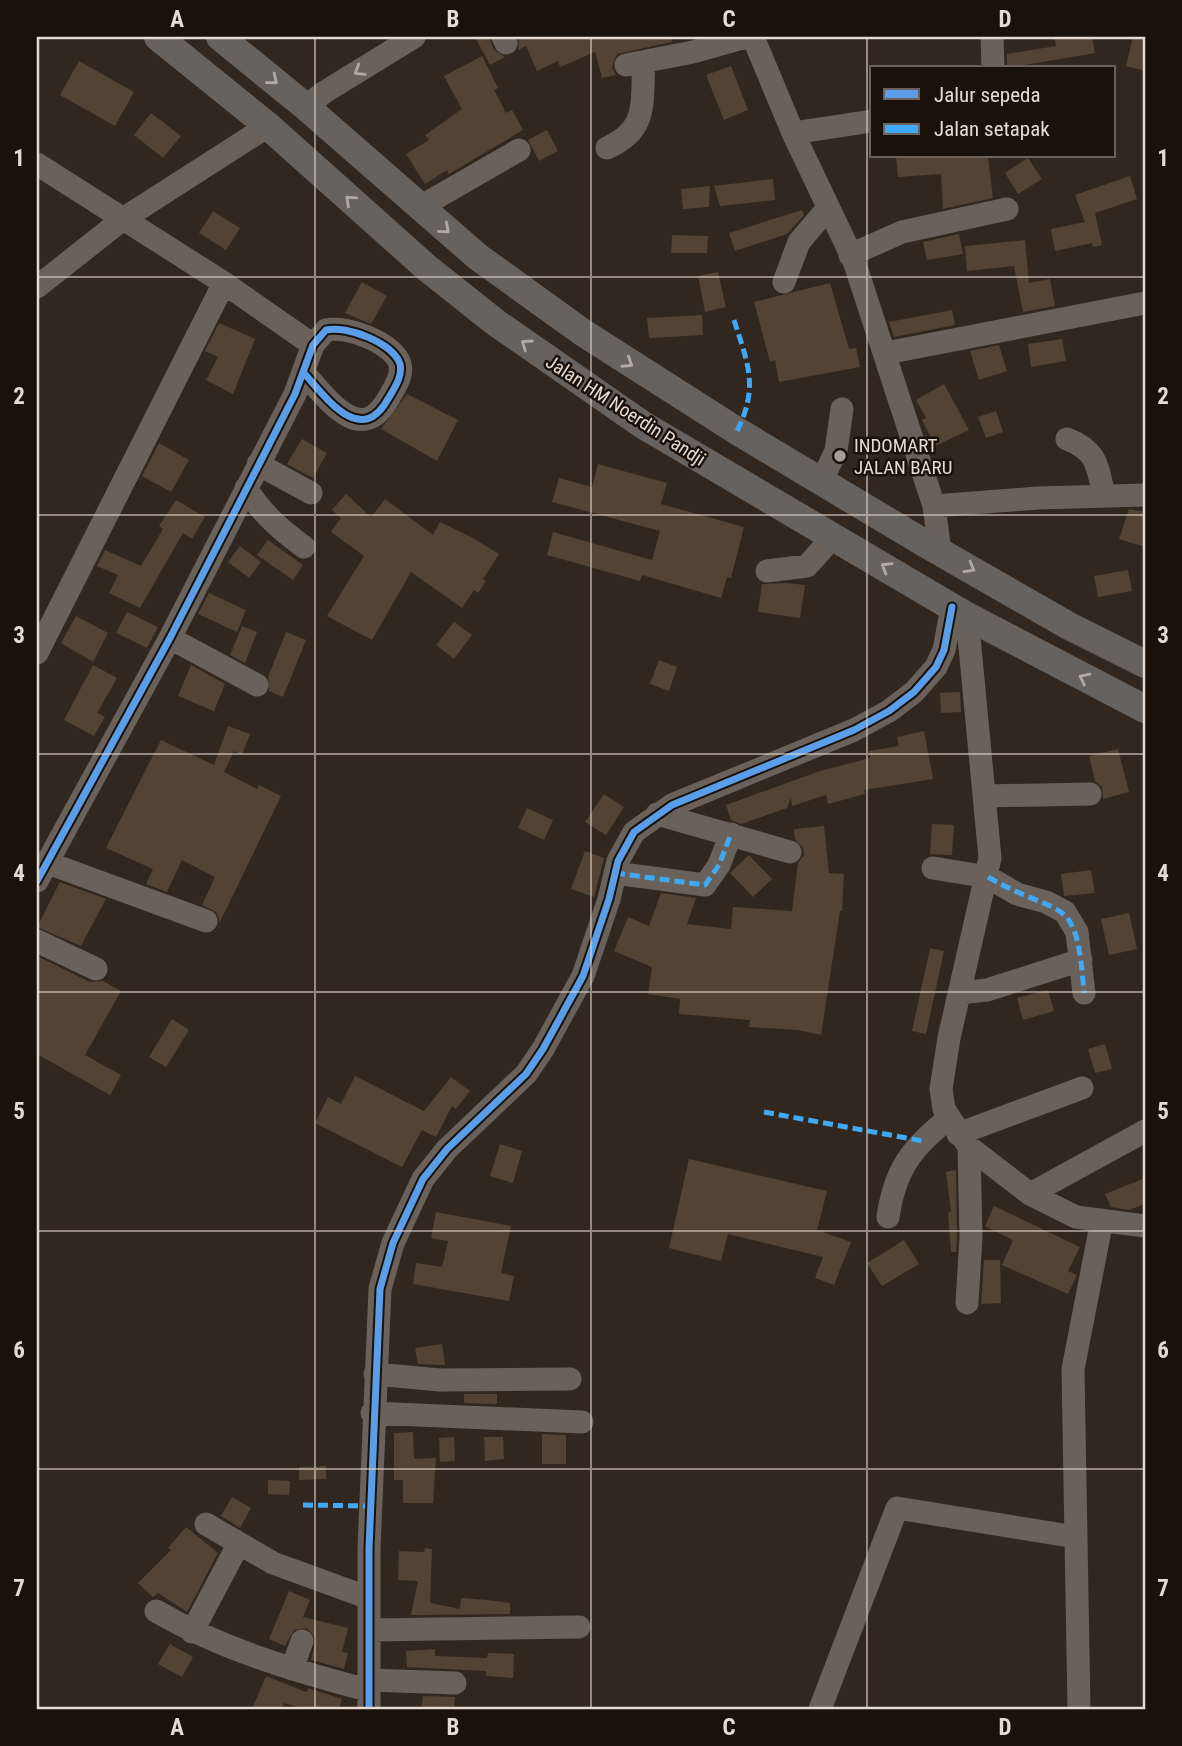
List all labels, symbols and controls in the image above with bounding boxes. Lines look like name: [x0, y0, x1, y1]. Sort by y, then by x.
text: A: [170, 6, 184, 33]
text: B: [447, 6, 459, 33]
text: C: [722, 6, 736, 33]
text: D: [999, 6, 1012, 33]
one-way arrow: [354, 62, 367, 75]
legend: [870, 66, 1116, 158]
one-way arrow: [265, 71, 277, 84]
text: Jalur sepeda: [934, 83, 1041, 107]
text: Jalan setapak: [934, 117, 1050, 141]
text: 1: [13, 145, 25, 172]
text: 1: [1157, 145, 1169, 172]
one-way arrow: [346, 196, 359, 208]
one-way arrow: [437, 221, 450, 233]
one-way arrow: [521, 340, 534, 352]
street label: Jalan HM Noerdin Pandji: [542, 350, 710, 471]
one-way arrow: [621, 354, 634, 367]
text: 2: [13, 383, 25, 410]
text: 2: [1157, 383, 1169, 410]
place label: INDOMART JALAN BARU: [854, 434, 952, 479]
marker: INDOMART JALAN BARU: [832, 448, 848, 464]
one-way arrow: [962, 560, 975, 573]
one-way arrow: [880, 563, 893, 576]
text: 3: [13, 622, 25, 649]
text: 3: [1157, 622, 1169, 649]
one-way arrow: [1079, 673, 1091, 687]
text: 4: [13, 860, 25, 887]
text: 4: [1157, 860, 1169, 887]
text: 5: [13, 1098, 25, 1125]
text: 5: [1157, 1098, 1169, 1125]
text: 6: [13, 1337, 25, 1364]
text: 6: [1157, 1337, 1169, 1364]
text: 7: [13, 1575, 25, 1602]
text: 7: [1157, 1575, 1169, 1602]
text: A: [170, 1714, 184, 1741]
text: B: [447, 1714, 459, 1741]
text: C: [722, 1714, 736, 1741]
text: D: [999, 1714, 1012, 1741]

